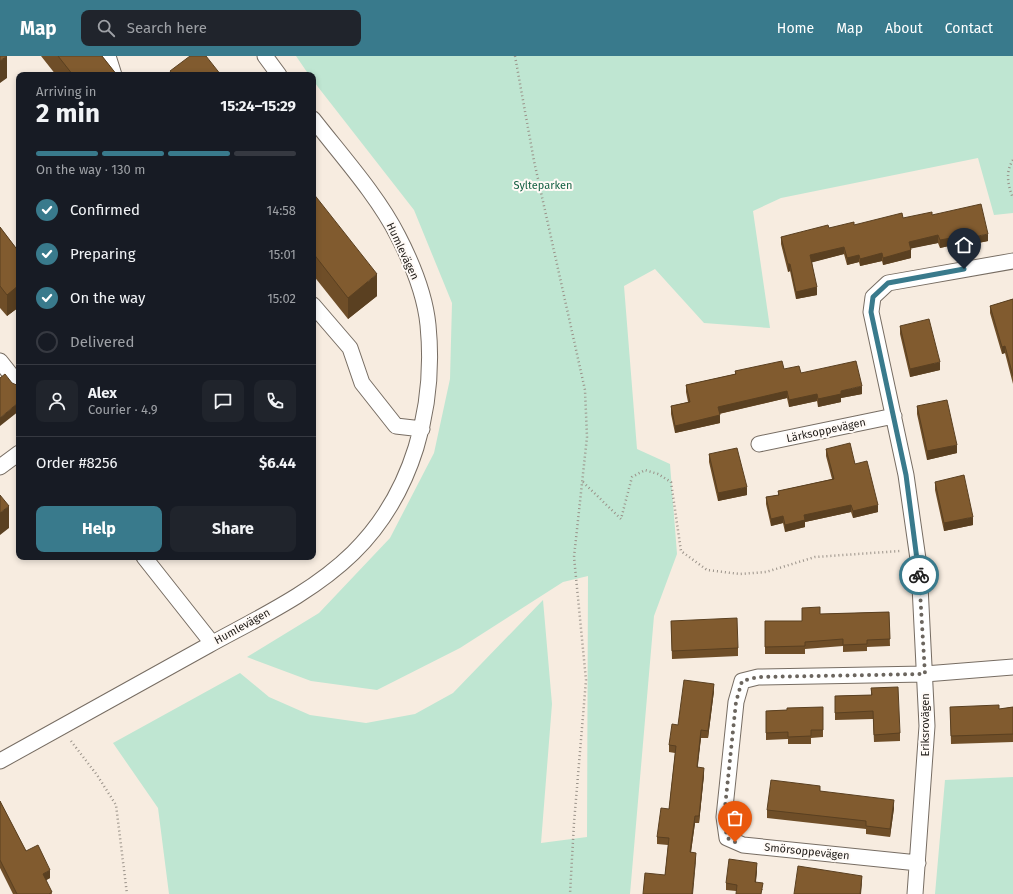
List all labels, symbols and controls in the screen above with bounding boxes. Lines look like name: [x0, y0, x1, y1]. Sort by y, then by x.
search box: [81, 10, 361, 46]
text: Map: [20, 17, 57, 40]
icon: search: [95, 17, 117, 39]
text: Search here: [127, 19, 207, 37]
text: Home: [777, 20, 814, 37]
text: Map: [836, 20, 863, 37]
text: About: [885, 20, 923, 37]
text: Contact: [945, 20, 993, 37]
text: Arriving in: [36, 84, 96, 99]
text: 15:24–15:29: [220, 97, 296, 115]
text: 2 min: [36, 98, 100, 129]
text: On the way · 130 m: [36, 162, 145, 177]
park label: Sylteparken: [514, 179, 572, 192]
icon: check: [36, 199, 58, 221]
text: Confirmed: [70, 201, 140, 219]
text: 14:58: [267, 203, 296, 218]
street label: Humlevägen: [384, 221, 421, 282]
pin: [947, 228, 981, 269]
icon: home: [953, 234, 975, 256]
icon: check: [36, 243, 58, 265]
text: Preparing: [70, 245, 135, 263]
text: 15:01: [268, 247, 296, 262]
icon: check: [36, 287, 58, 309]
text: On the way: [70, 289, 145, 307]
text: 15:02: [267, 291, 296, 306]
text: Delivered: [70, 333, 134, 351]
button: person: [36, 380, 78, 422]
button: chat: [202, 380, 244, 422]
button: phone: [254, 380, 296, 422]
text: Alex: [88, 384, 117, 402]
text: Courier · 4.9: [88, 402, 158, 417]
street label: Lärksoppevägen: [785, 416, 867, 445]
text: Order #8256: [36, 454, 117, 472]
text: $6.44: [259, 454, 296, 472]
button: Help: [36, 506, 162, 552]
button: Share: [170, 506, 296, 552]
courier: [899, 555, 939, 595]
icon: bike: [908, 564, 930, 586]
street label: Humlevägen: [212, 606, 272, 647]
street label: Eriksrovägen: [919, 693, 932, 757]
pin: [718, 801, 752, 842]
icon: bag: [724, 807, 746, 829]
street label: Smörsoppevägen: [764, 841, 850, 862]

